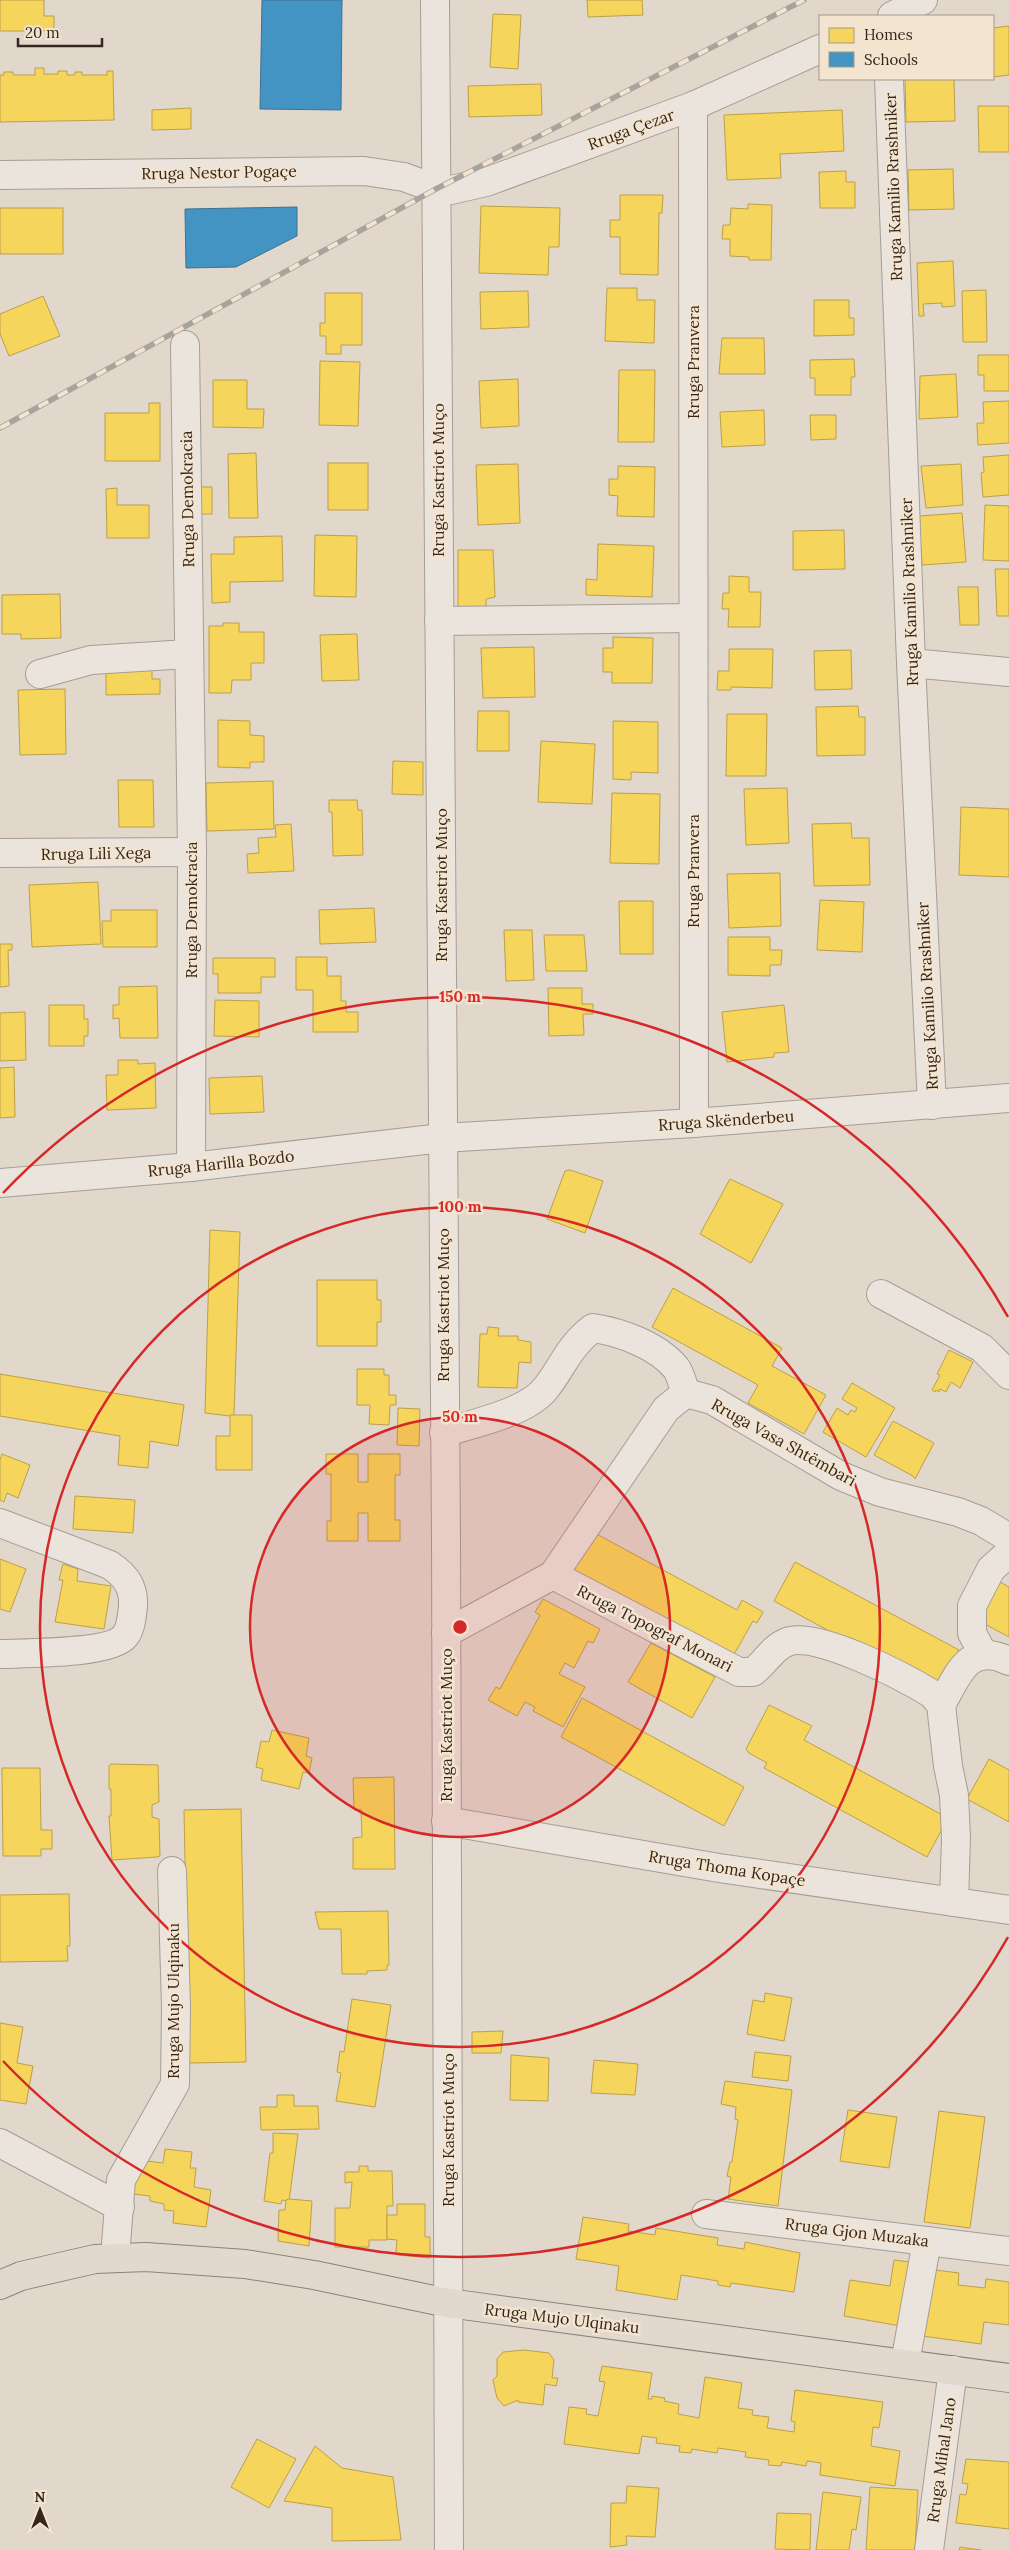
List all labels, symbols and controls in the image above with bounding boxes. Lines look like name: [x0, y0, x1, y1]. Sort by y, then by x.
scale bar: [18, 15, 101, 47]
legend: [819, 15, 994, 80]
text: 20 m: [25, 23, 60, 42]
text: Homes: [864, 25, 913, 44]
text: Schools: [864, 50, 918, 69]
street label: Rruga Kamilio Rrashniker: [880, 92, 906, 282]
street label: Rruga Çezar: [585, 104, 677, 154]
street label: Rruga Nestor Pogaçe: [141, 161, 297, 183]
street label: Rruga Pranvera: [683, 305, 703, 419]
street label: Rruga Kastriot Muço: [428, 403, 448, 557]
street label: Rruga Demokracia: [176, 430, 198, 568]
street label: Rruga Kamilio Rrashniker: [896, 497, 922, 687]
street label: Rruga Kastriot Muço: [431, 808, 451, 962]
street label: Rruga Pranvera: [683, 814, 703, 928]
street label: Rruga Demokracia: [181, 841, 201, 979]
street label: Rruga Lili Xega: [40, 842, 152, 864]
street label: Rruga Kamilio Rrashniker: [912, 901, 942, 1091]
text: 150 m: [439, 987, 481, 1006]
street label: Rruga Skënderbeu: [657, 1105, 795, 1135]
street label: Rruga Harilla Bozdo: [147, 1145, 295, 1181]
text: 100 m: [439, 1197, 482, 1216]
street label: Rruga Kastriot Muço: [433, 1228, 453, 1382]
street label: Rruga Vasa Shtëmbari: [708, 1394, 860, 1490]
text: 50 m: [442, 1407, 478, 1426]
street label: Rruga Topograf Monari: [574, 1580, 736, 1676]
centre of rings: [451, 1618, 469, 1636]
street label: Rruga Kastriot Muço: [436, 1648, 456, 1802]
street label: Rruga Thoma Kopaçe: [647, 1846, 807, 1890]
street label: Rruga Mujo Ulqinaku: [163, 1923, 183, 2079]
street label: Rruga Kastriot Muço: [438, 2053, 458, 2207]
street label: Rruga Gjon Muzaka: [784, 2213, 930, 2251]
street label: Rruga Mujo Ulqinaku: [483, 2299, 641, 2337]
street label: Rruga Mihal Jano: [922, 2396, 960, 2524]
north arrow: [15, 2485, 65, 2535]
text: N: [35, 2488, 46, 2506]

